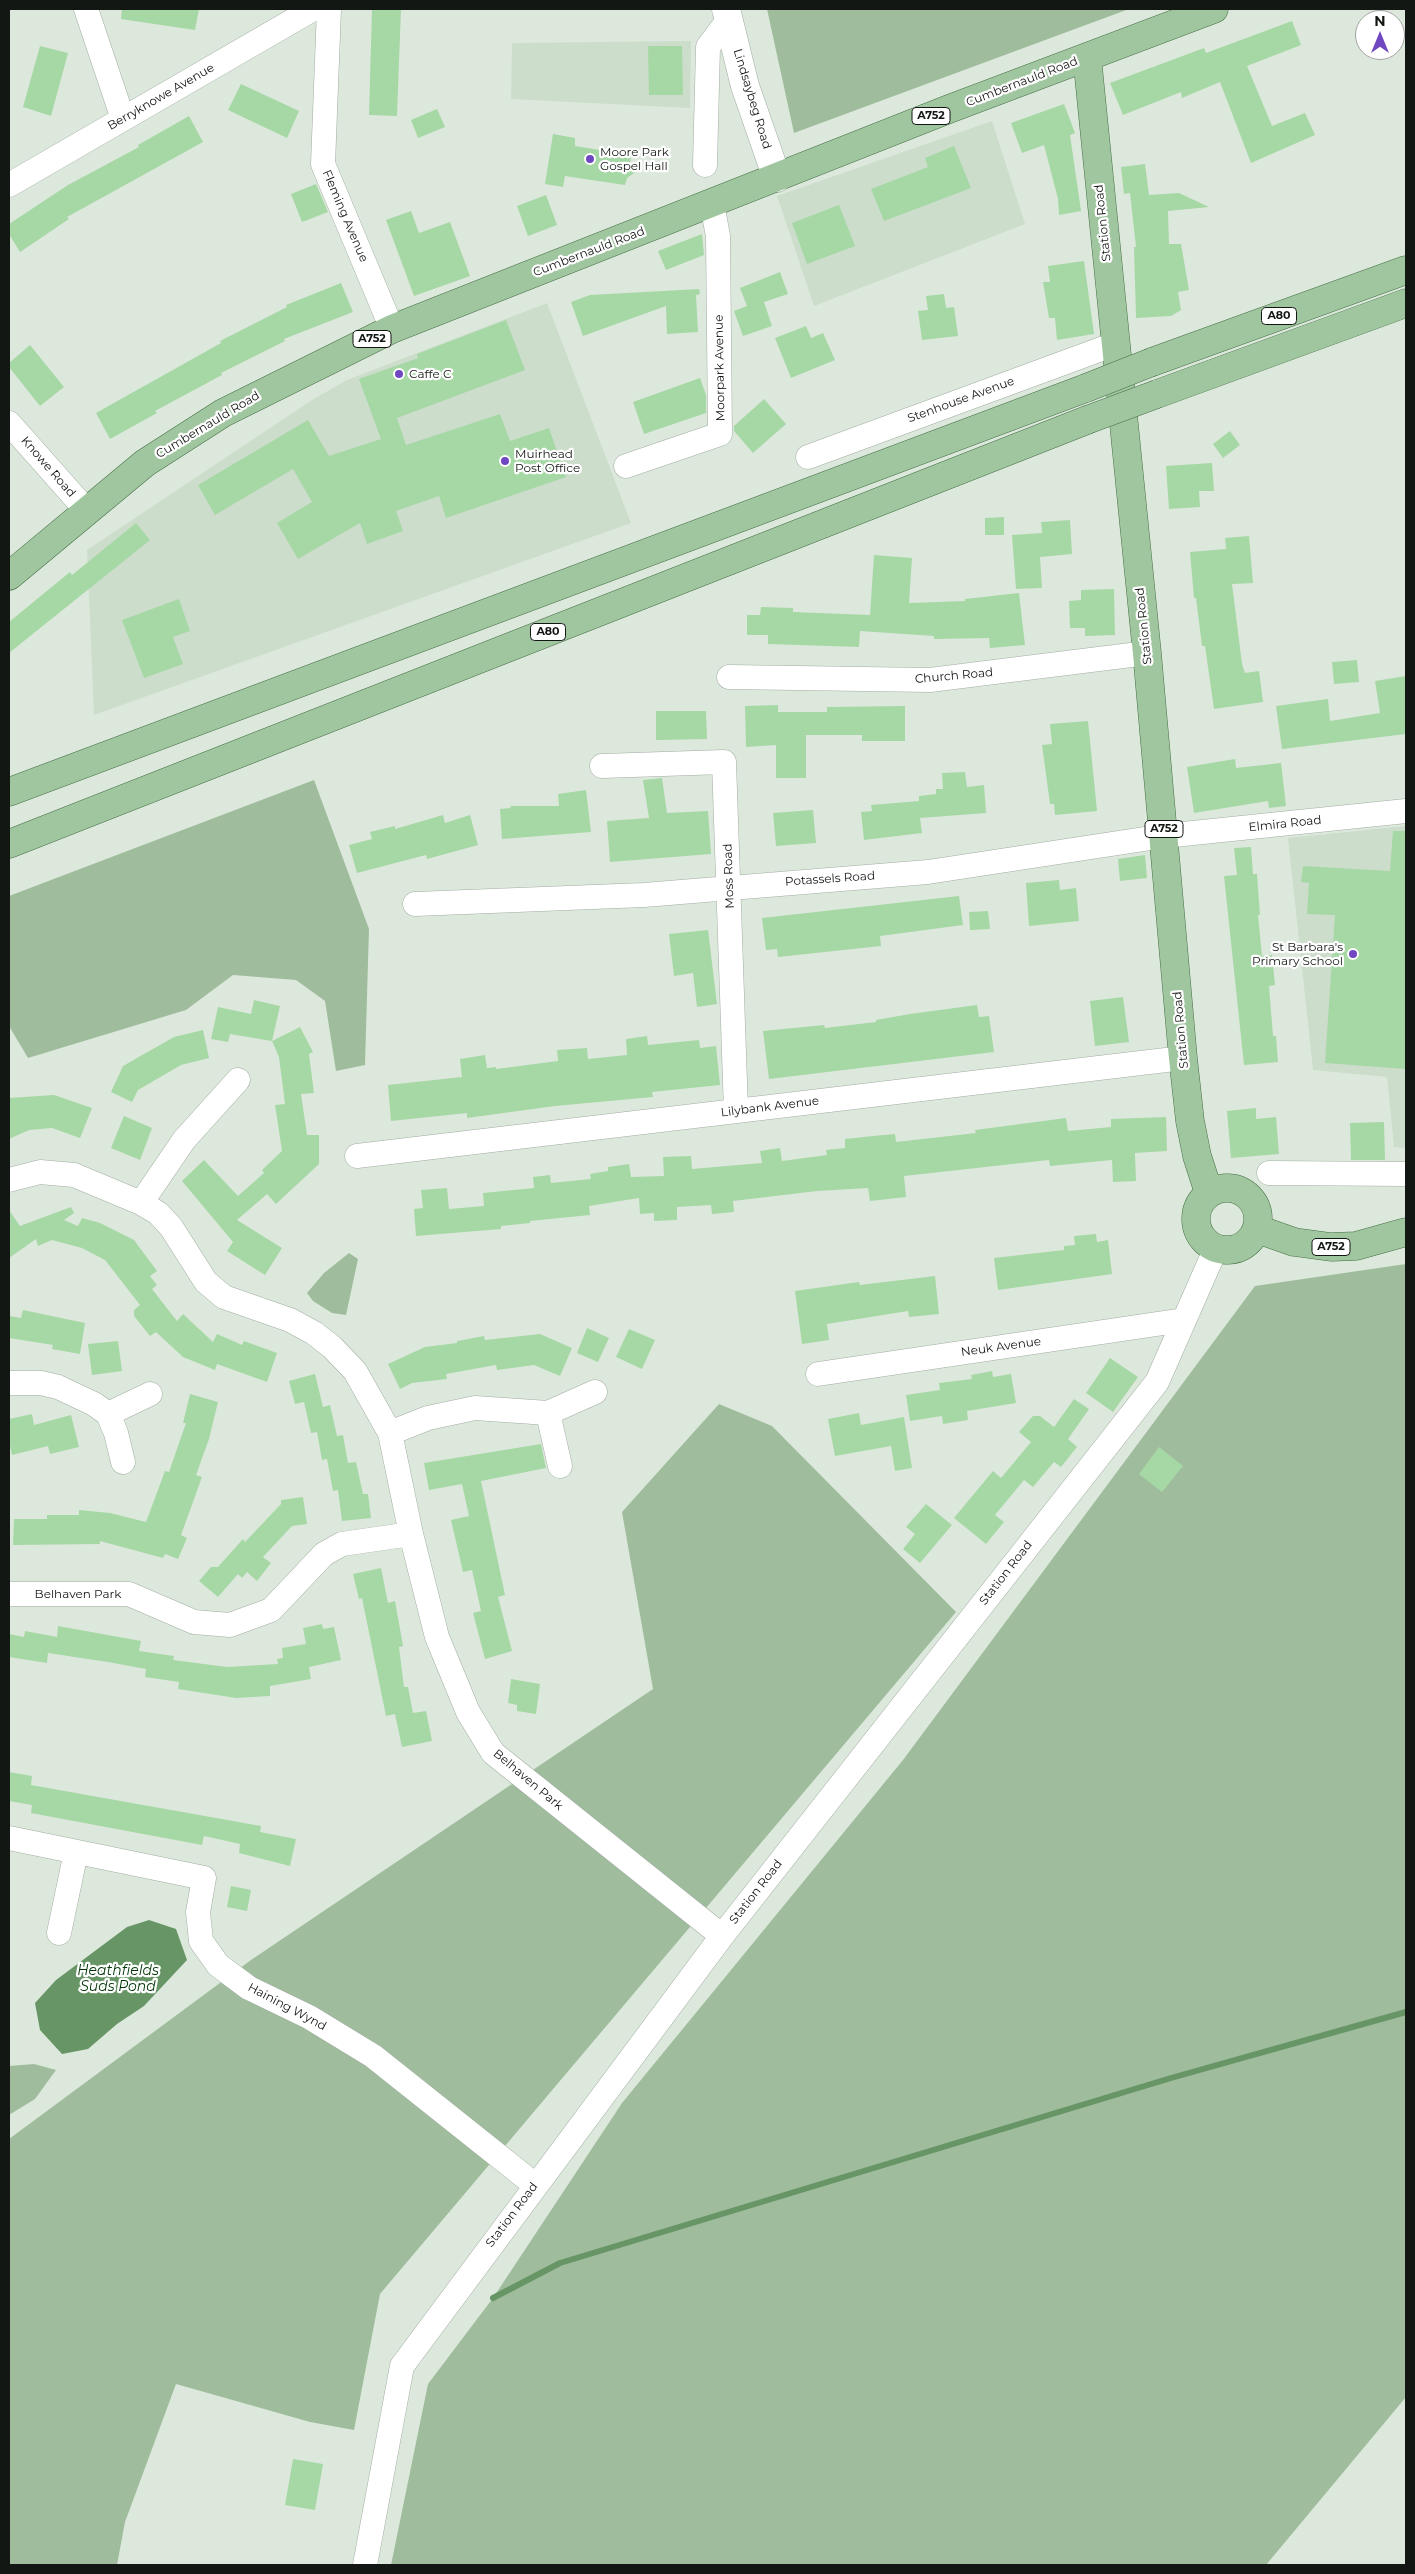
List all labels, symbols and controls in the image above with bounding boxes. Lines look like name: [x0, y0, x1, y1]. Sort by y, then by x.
north arrow: [1355, 10, 1405, 60]
text: N: [1374, 12, 1386, 30]
street label: Lindsaybeg Road: [730, 47, 774, 151]
street label: Cumbernauld Road: [964, 54, 1080, 110]
street label: Berryknowe Avenue: [105, 61, 217, 133]
road number: A752: [912, 108, 950, 124]
place label: Moore Park Gospel Hall: [600, 145, 669, 173]
marker: Moore Park Gospel Hall: [584, 153, 596, 165]
street label: Fleming Avenue: [319, 168, 371, 264]
street label: Station Road: [1092, 184, 1114, 262]
street label: Cumbernauld Road: [531, 224, 647, 280]
road number: A80: [1262, 308, 1296, 324]
street label: Moorpark Avenue: [712, 315, 728, 421]
road number: A752: [353, 330, 391, 348]
place label: Caffe C: [409, 367, 451, 381]
marker: Caffe C: [393, 368, 405, 380]
street label: Stenhouse Avenue: [906, 374, 1016, 426]
street label: Cumbernauld Road: [154, 388, 262, 462]
street label: Knowe Road: [18, 434, 78, 500]
place label: Muirhead Post Office: [515, 447, 580, 475]
marker: Muirhead Post Office: [499, 455, 511, 467]
street label: Station Road: [1133, 587, 1155, 665]
road number: A80: [530, 624, 566, 640]
street label: Church Road: [914, 665, 994, 687]
street label: Elmira Road: [1248, 813, 1322, 835]
road number: A752: [1145, 821, 1183, 838]
street label: Moss Road: [721, 843, 737, 909]
street label: Potassels Road: [784, 869, 876, 889]
place label: St Barbara's Primary School: [1252, 940, 1343, 968]
marker: St Barbara's Primary School: [1347, 948, 1359, 960]
street label: Station Road: [1170, 991, 1192, 1069]
street label: Lilybank Avenue: [720, 1094, 820, 1120]
road number: A752: [1312, 1238, 1350, 1256]
street label: Neuk Avenue: [960, 1334, 1042, 1360]
street label: Station Road: [977, 1538, 1035, 1608]
street label: Belhaven Park: [35, 1587, 121, 1601]
street label: Belhaven Park: [490, 1747, 566, 1813]
street label: Station Road: [727, 1857, 785, 1927]
water label: Heathfields Suds Pond: [77, 1963, 159, 1995]
street label: Haining Wynd: [245, 1980, 329, 2034]
street label: Station Road: [483, 2180, 541, 2250]

